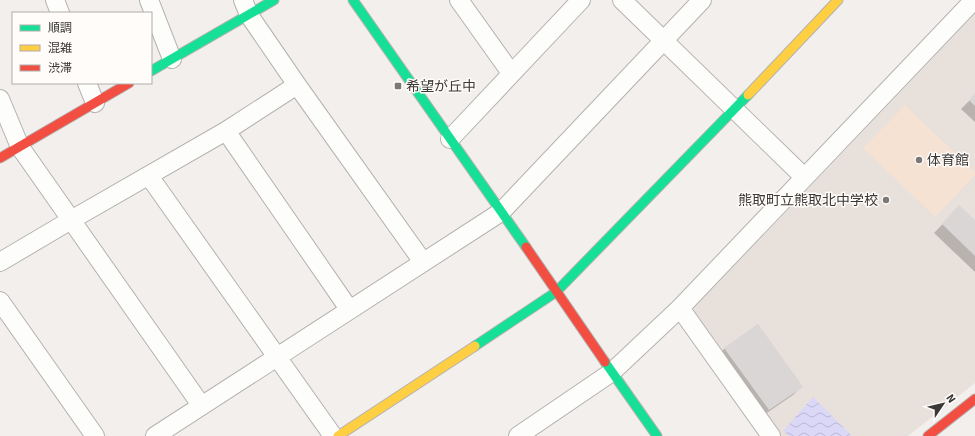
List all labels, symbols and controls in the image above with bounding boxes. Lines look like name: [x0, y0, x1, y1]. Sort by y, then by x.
legend: [12, 12, 152, 84]
text: 順調: [48, 21, 72, 36]
text: 混雑: [48, 41, 72, 56]
text: 渋滞: [48, 61, 72, 76]
place label: 希望が丘中: [406, 78, 476, 95]
marker: 希望が丘中: [393, 81, 403, 91]
place label: 体育館: [927, 152, 969, 169]
marker: 体育館: [914, 155, 924, 165]
place label: 熊取町立熊取北中学校: [738, 192, 878, 209]
marker: 熊取町立熊取北中学校: [881, 195, 891, 205]
north arrow: [923, 384, 963, 424]
text: N: [943, 392, 958, 405]

